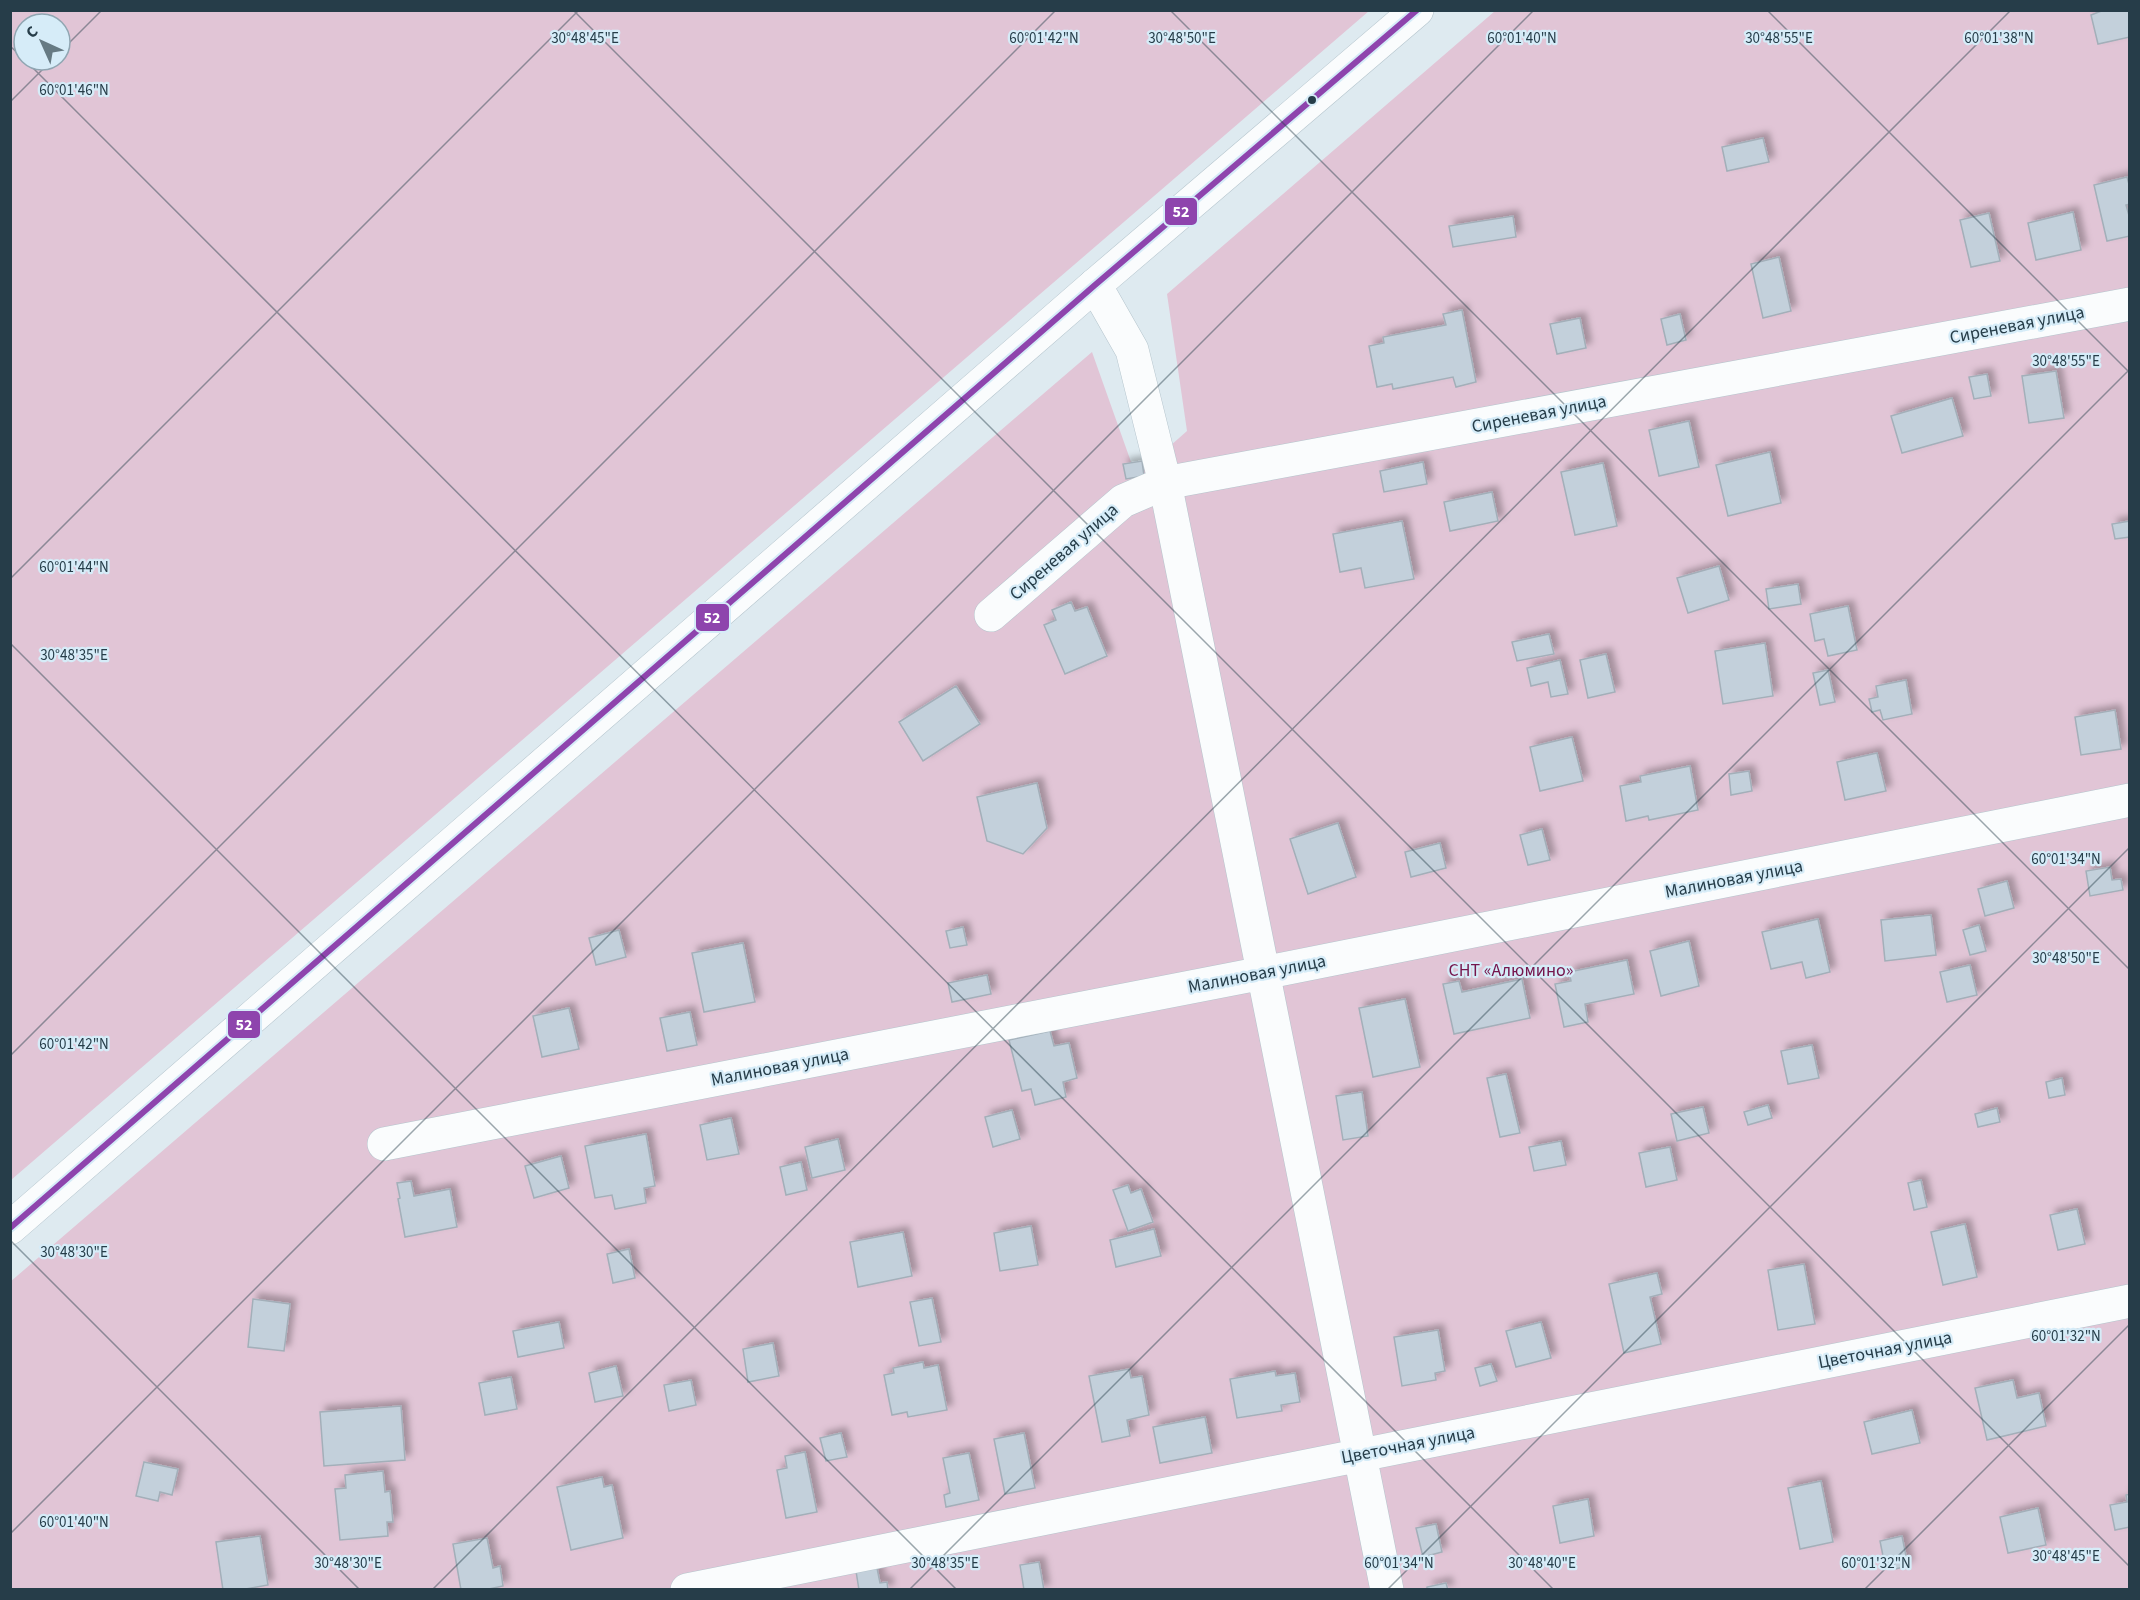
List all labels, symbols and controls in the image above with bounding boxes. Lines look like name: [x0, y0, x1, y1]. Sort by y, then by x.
north arrow: [12, 12, 72, 72]
text: С: [21, 21, 43, 43]
text: 30°48'45"E: [551, 28, 619, 49]
text: 60°01'42"N: [1009, 28, 1079, 49]
text: 30°48'50"E: [1148, 28, 1216, 49]
text: 60°01'40"N: [1487, 28, 1557, 49]
text: 30°48'55"E: [1745, 28, 1813, 49]
text: 60°01'38"N: [1964, 28, 2034, 49]
text: 60°01'46"N: [39, 80, 109, 101]
unlabelled marker: [1306, 94, 1318, 106]
line badge: 52: [1164, 197, 1198, 226]
text: 52: [1173, 201, 1189, 223]
street label: Сиреневая улица: [1948, 300, 2086, 350]
text: 30°48'55"E: [2032, 351, 2100, 372]
street label: Сиреневая улица: [1470, 389, 1608, 439]
street label: Сиреневая улица: [1004, 498, 1124, 606]
text: 60°01'44"N: [39, 557, 109, 578]
line badge: 52: [695, 603, 730, 632]
text: 52: [704, 607, 720, 629]
text: 30°48'35"E: [40, 645, 108, 666]
text: 60°01'34"N: [2031, 849, 2101, 870]
street label: Малиновая улица: [1663, 853, 1805, 905]
street label: Малиновая улица: [1186, 948, 1328, 1000]
text: 30°48'50"E: [2032, 948, 2100, 969]
park label: СНТ «Алюмино»: [1448, 958, 1574, 983]
line badge: 52: [227, 1010, 261, 1039]
text: 52: [236, 1014, 252, 1036]
text: 60°01'42"N: [39, 1034, 109, 1055]
street label: Малиновая улица: [709, 1041, 851, 1093]
text: 30°48'30"E: [40, 1242, 108, 1263]
street label: Цветочная улица: [1816, 1325, 1954, 1375]
text: 60°01'32"N: [2031, 1326, 2101, 1347]
street label: Цветочная улица: [1339, 1420, 1477, 1470]
text: 60°01'40"N: [39, 1512, 109, 1533]
text: 30°48'45"E: [2032, 1546, 2100, 1567]
text: 30°48'30"E: [314, 1553, 382, 1574]
text: 30°48'35"E: [911, 1553, 979, 1574]
text: 60°01'34"N: [1364, 1553, 1434, 1574]
text: 30°48'40"E: [1508, 1553, 1576, 1574]
text: 60°01'32"N: [1841, 1553, 1911, 1574]

